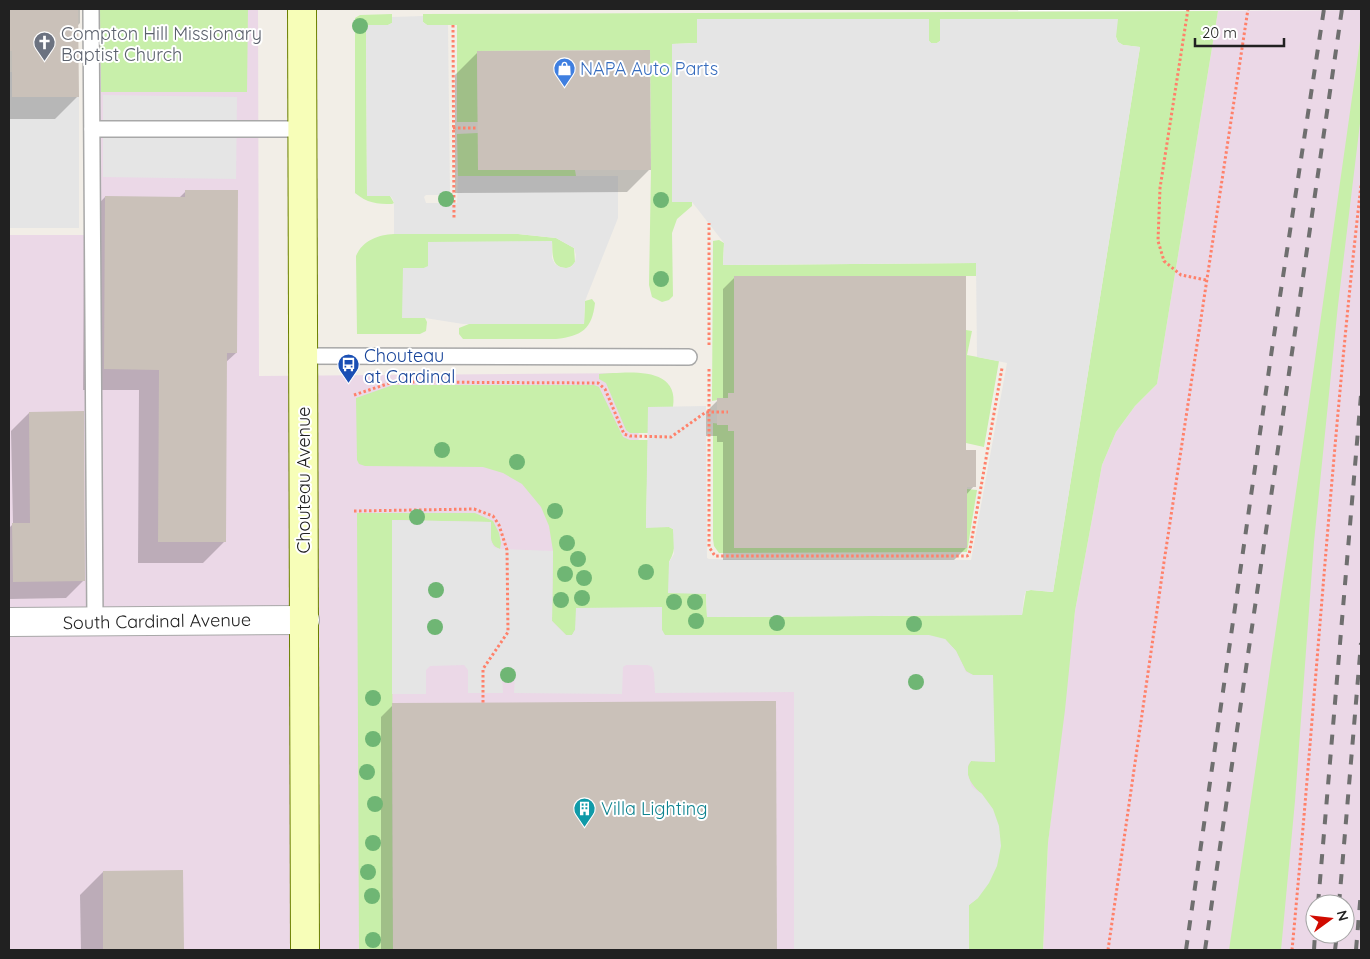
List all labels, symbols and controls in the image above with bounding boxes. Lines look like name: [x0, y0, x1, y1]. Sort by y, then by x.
scale bar: [1195, 15, 1284, 47]
place label: Compton Hill Missionary Baptist Church: [61, 22, 262, 66]
text: 20 m: [1202, 23, 1237, 42]
church icon: Compton Hill Missionary Baptist Church: [33, 31, 57, 62]
shop icon: NAPA Auto Parts: [552, 56, 576, 87]
place label: NAPA Auto Parts: [580, 57, 718, 80]
place label: Chouteau at Cardinal: [364, 344, 455, 388]
bus stop icon: Chouteau at Cardinal: [336, 353, 360, 384]
street label: Chouteau Avenue: [292, 407, 315, 553]
street label: South Cardinal Avenue: [63, 608, 251, 634]
building icon: Villa Lighting: [573, 796, 597, 827]
place label: Villa Lighting: [601, 797, 707, 820]
north arrow: [1305, 894, 1355, 944]
text: N: [1333, 908, 1353, 923]

